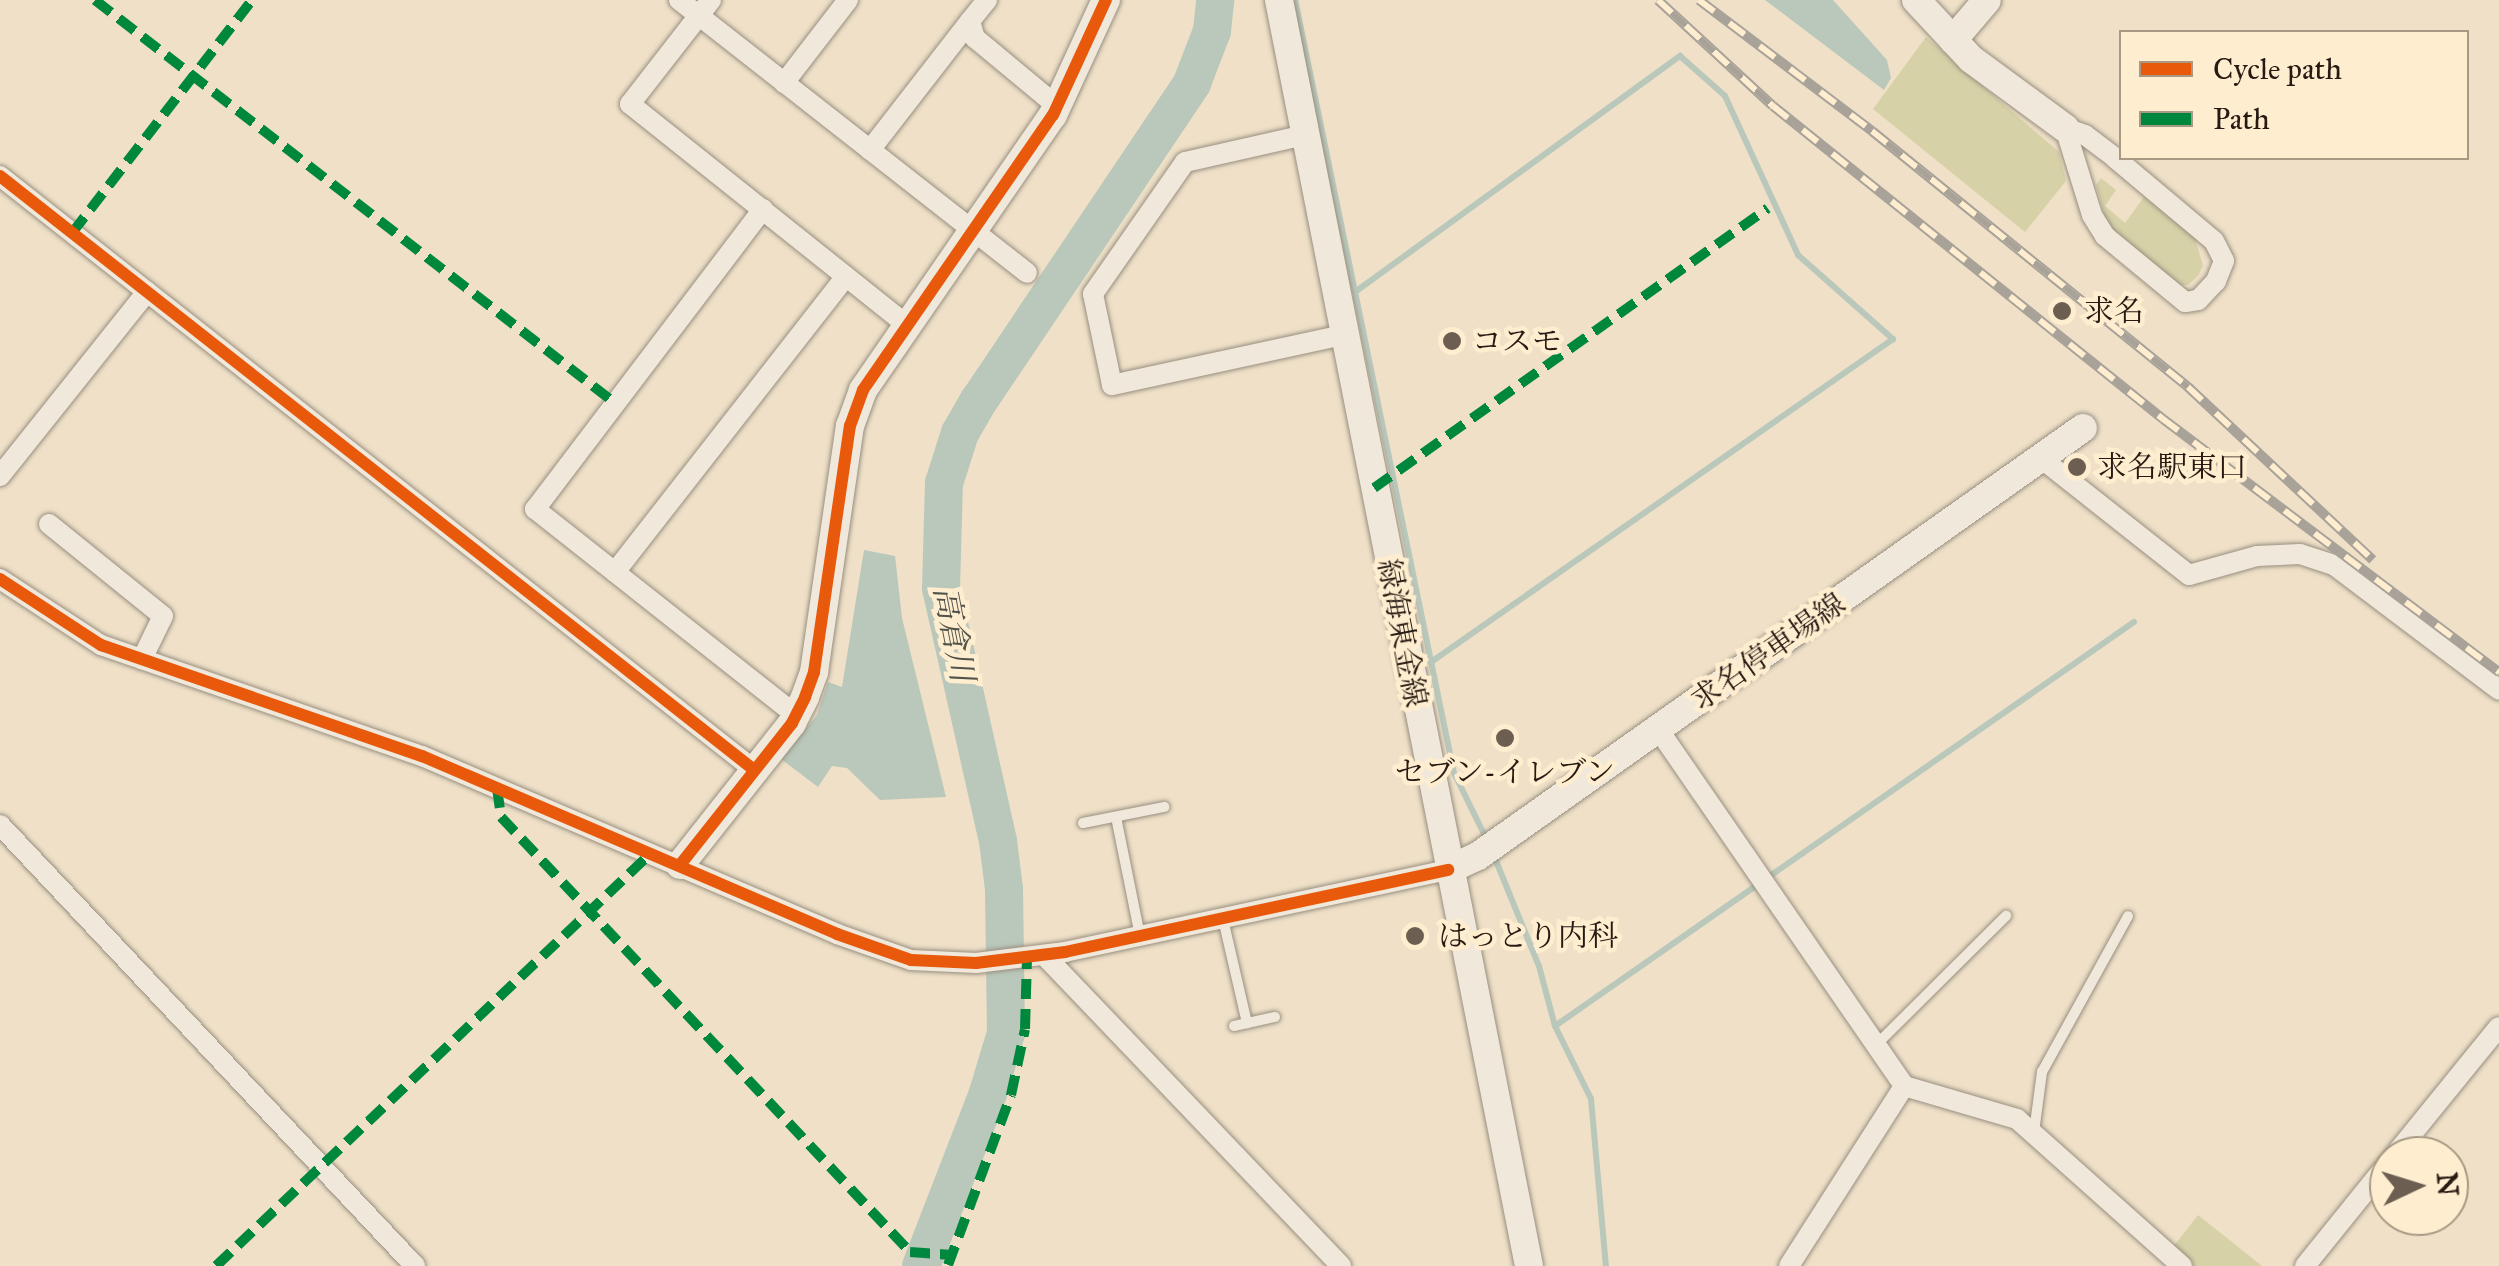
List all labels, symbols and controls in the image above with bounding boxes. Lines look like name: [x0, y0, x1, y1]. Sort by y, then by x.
legend: [2119, 30, 2469, 160]
text: Cycle path: [2213, 51, 2342, 87]
text: Path: [2213, 101, 2270, 137]
place label: 求名: [2084, 293, 2144, 329]
marker: 求名: [2049, 298, 2075, 324]
place label: コスモ: [1472, 323, 1562, 359]
marker: コスモ: [1441, 330, 1463, 352]
place label: 求名駅東口: [2097, 449, 2247, 485]
marker: 求名駅東口: [2066, 456, 2088, 478]
street label: 緑海東金線: [1370, 556, 1434, 710]
water label: 高倉川: [925, 583, 981, 685]
street label: 求名停車場線: [1684, 586, 1852, 718]
marker: セブン-イレブン: [1494, 727, 1516, 749]
place label: セブン-イレブン: [1394, 754, 1616, 790]
place label: はっとり内科: [1438, 918, 1618, 954]
marker: はっとり内科: [1402, 923, 1428, 949]
north arrow: [2369, 1136, 2469, 1236]
text: N: [2429, 1171, 2466, 1197]

